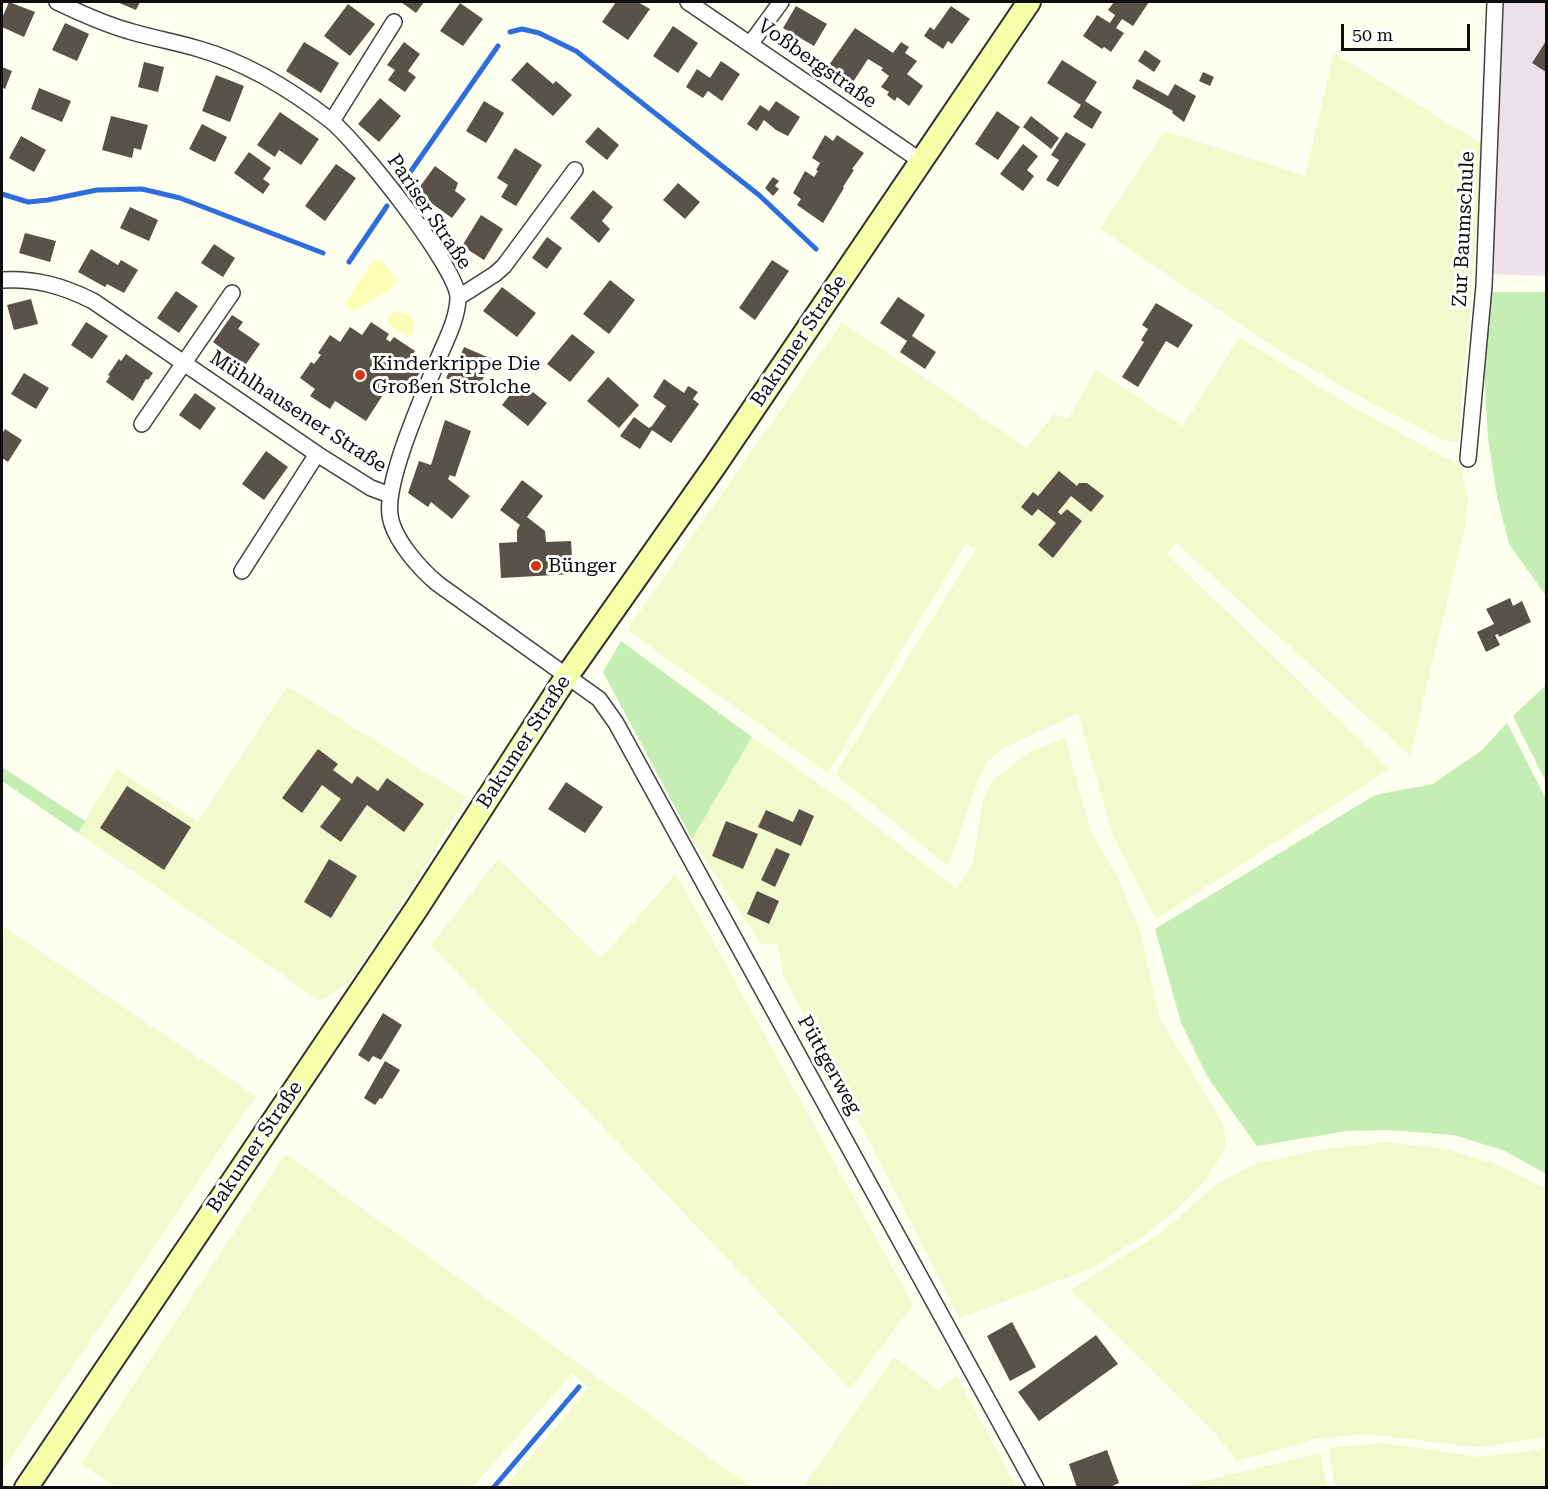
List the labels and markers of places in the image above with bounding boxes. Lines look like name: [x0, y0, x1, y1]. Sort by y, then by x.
place label: Kinderkrippe Die Großen Strolche: [372, 352, 540, 399]
marker: Kinderkrippe Die Großen Strolche: [353, 368, 367, 382]
place label: Bünger: [548, 554, 617, 578]
marker: Bünger: [529, 559, 543, 573]

